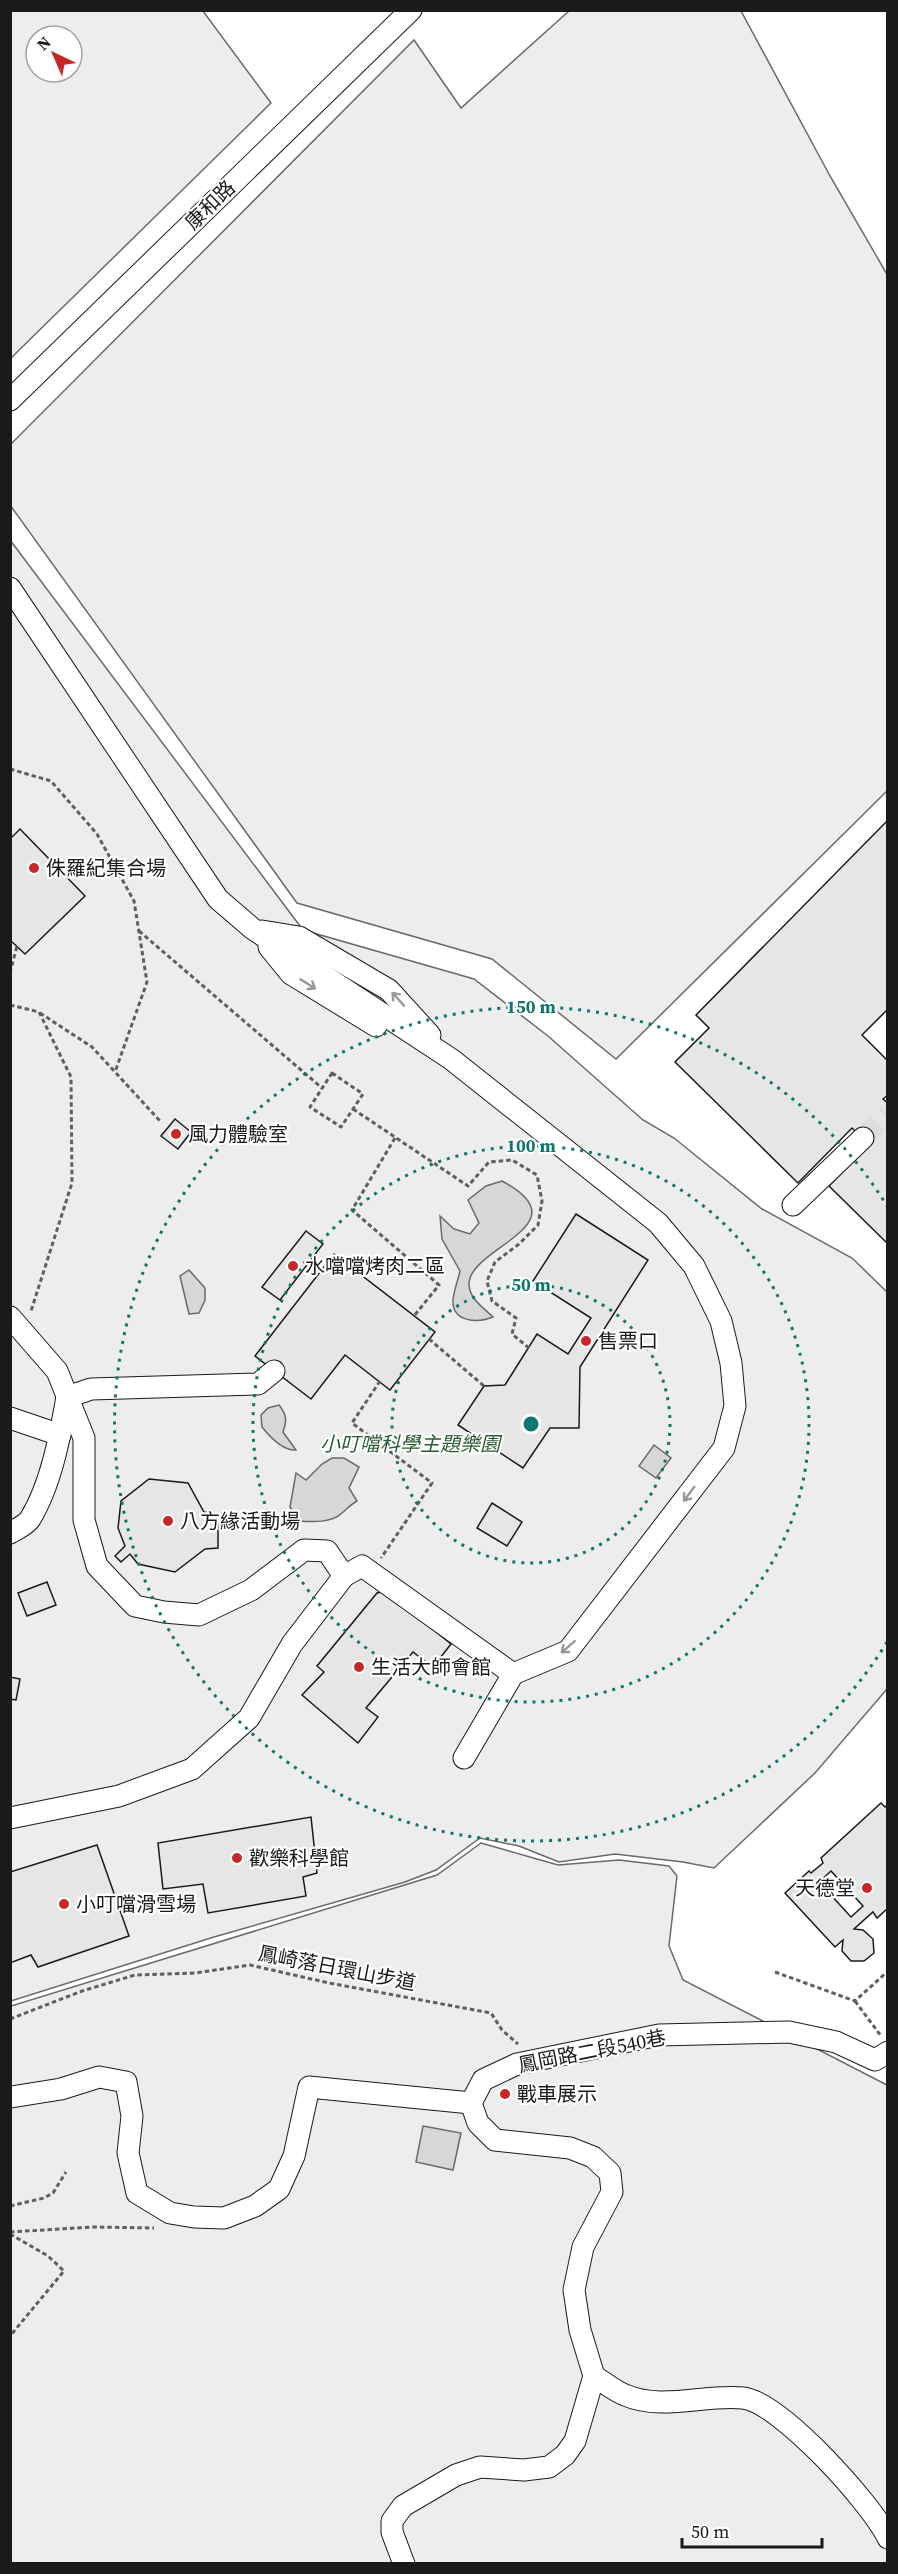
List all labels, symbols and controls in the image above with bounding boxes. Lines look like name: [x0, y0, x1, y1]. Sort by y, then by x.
north arrow: [24, 24, 84, 84]
text: N: [32, 31, 56, 55]
street label: 康和路: [179, 174, 241, 236]
place label: 侏羅紀集合場: [46, 854, 166, 882]
marker: 侏羅紀集合場: [27, 861, 41, 875]
one-way arrow: [300, 978, 317, 991]
one-way arrow: [391, 992, 405, 1007]
text: 150 m: [506, 994, 556, 1019]
place label: 風力體驗室: [188, 1120, 288, 1148]
marker: 風力體驗室: [169, 1127, 183, 1141]
text: 100 m: [506, 1133, 556, 1158]
place label: 水噹噹烤肉二區: [305, 1252, 445, 1280]
marker: 水噹噹烤肉二區: [286, 1259, 300, 1273]
text: 50 m: [511, 1272, 551, 1297]
place label: 售票口: [598, 1327, 658, 1355]
marker: 售票口: [579, 1334, 593, 1348]
centre of rings: [521, 1414, 541, 1434]
park label: 小叮噹科學主題樂園: [320, 1430, 503, 1458]
one-way arrow: [682, 1486, 695, 1502]
place label: 八方緣活動場: [180, 1507, 300, 1535]
marker: 八方緣活動場: [161, 1514, 175, 1528]
one-way arrow: [561, 1640, 577, 1654]
place label: 生活大師會館: [371, 1653, 491, 1681]
marker: 生活大師會館: [352, 1660, 366, 1674]
place label: 歡樂科學館: [249, 1844, 349, 1872]
marker: 歡樂科學館: [230, 1851, 244, 1865]
place label: 天德堂: [795, 1874, 855, 1902]
marker: 天德堂: [860, 1881, 874, 1895]
place label: 小叮噹滑雪場: [76, 1890, 196, 1918]
marker: 小叮噹滑雪場: [57, 1897, 71, 1911]
street label: 鳳崎落日環山步道: [256, 1939, 418, 1997]
street label: 鳳岡路二段540巷: [516, 2023, 668, 2079]
place label: 戰車展示: [517, 2080, 597, 2108]
marker: 戰車展示: [498, 2087, 512, 2101]
scale bar: [682, 2511, 822, 2549]
text: 50 m: [691, 2519, 729, 2544]

